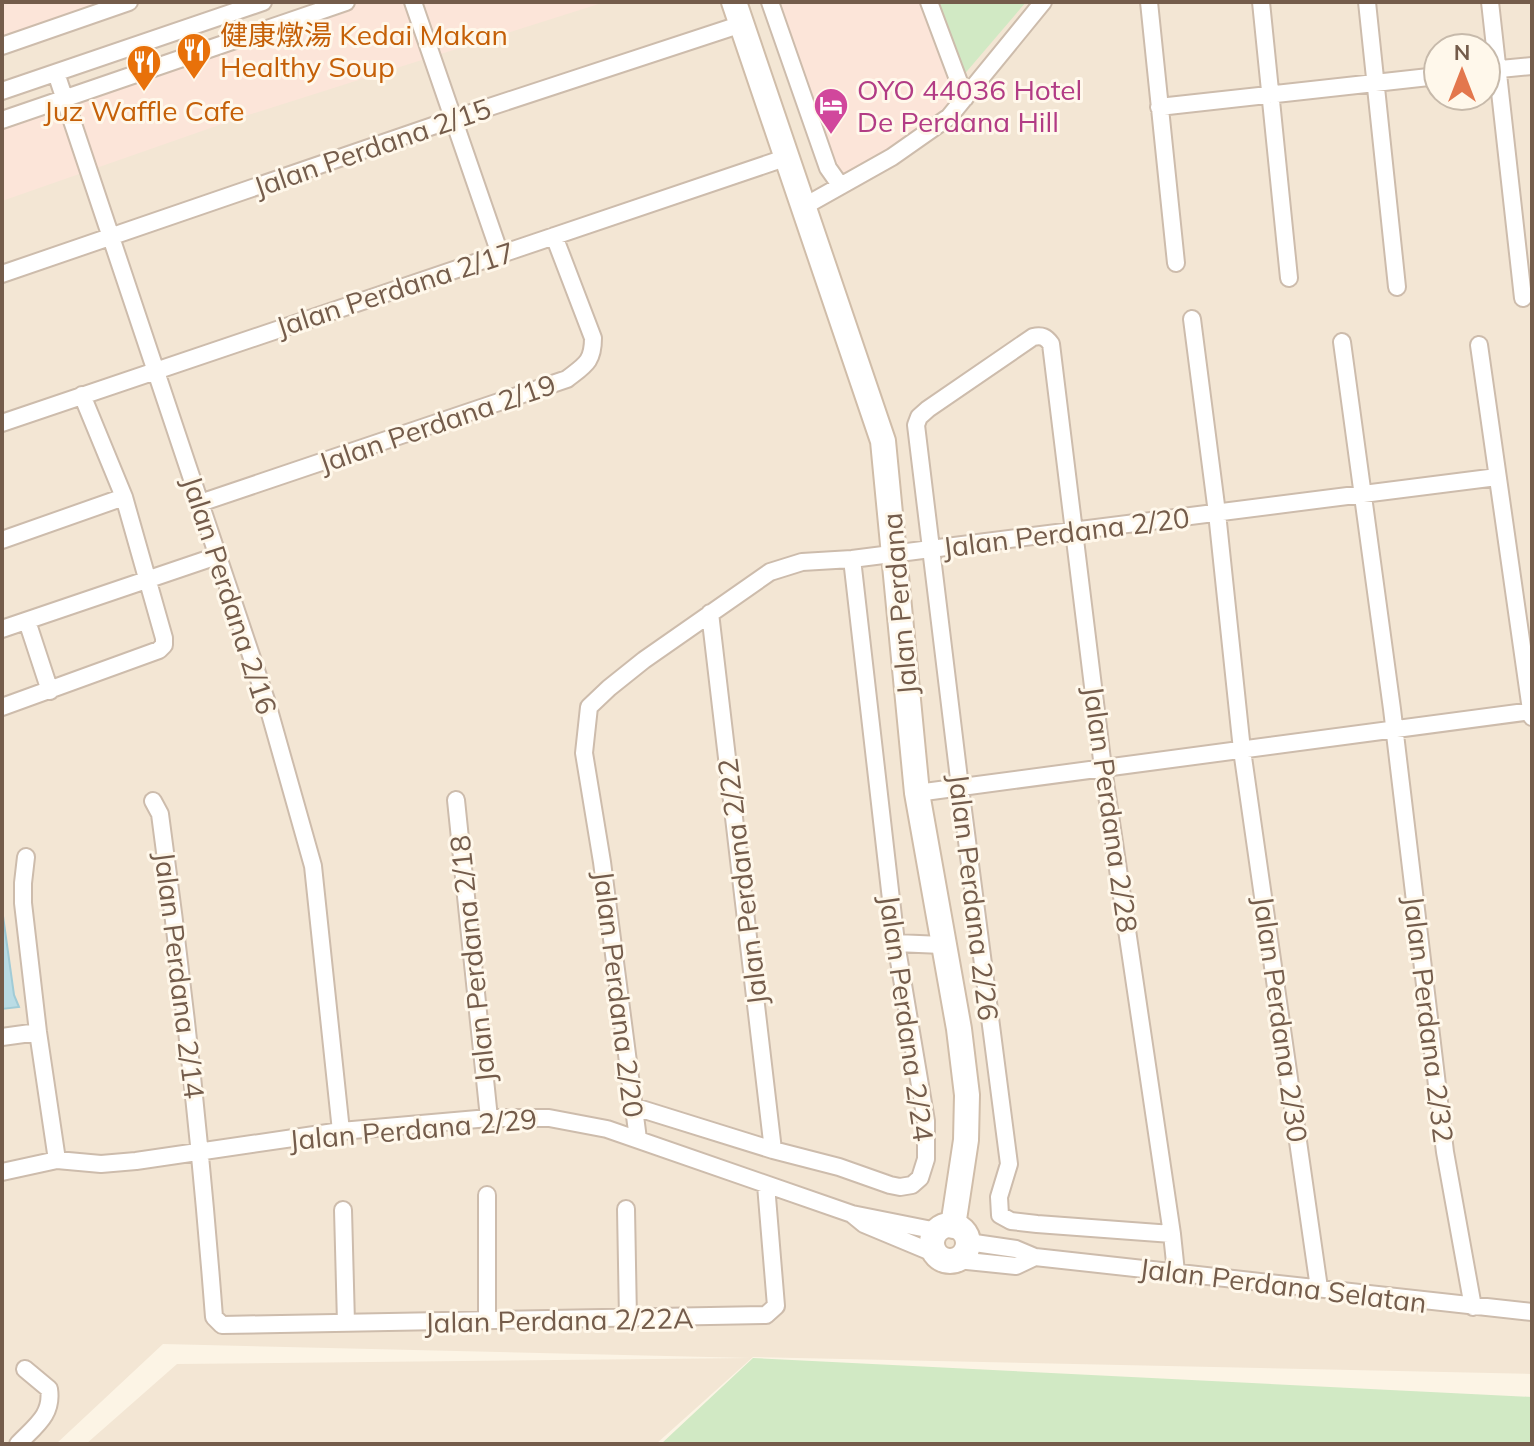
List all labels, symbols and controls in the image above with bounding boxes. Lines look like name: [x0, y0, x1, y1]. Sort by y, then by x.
place label: 健康燉湯 Kedai Makan Healthy Soup: [220, 17, 508, 84]
restaurant icon: 健康燉湯 Kedai Makan Healthy Soup: [175, 31, 213, 81]
north arrow: [1422, 32, 1502, 112]
text: N: [1454, 38, 1470, 66]
restaurant icon: Juz Waffle Cafe: [125, 43, 163, 93]
place label: OYO 44036 Hotel De Perdana Hill: [857, 72, 1082, 139]
hotel icon: OYO 44036 Hotel De Perdana Hill: [812, 86, 850, 136]
street label: Jalan Perdana 2/15: [249, 90, 495, 204]
place label: Juz Waffle Cafe: [43, 93, 245, 128]
street label: Jalan Perdana 2/17: [271, 234, 519, 344]
street label: Jalan Perdana 2/19: [314, 366, 560, 480]
street label: Jalan Perdana 2/16: [175, 471, 285, 719]
street label: Jalan Perdana 2/20: [941, 499, 1191, 565]
street label: Jalan Perdana: [874, 511, 924, 697]
street label: Jalan Perdana 2/28: [1076, 684, 1146, 934]
street label: Jalan Perdana 2/22: [709, 757, 775, 1007]
street label: Jalan Perdana 2/26: [941, 772, 1007, 1022]
street label: Jalan Perdana 2/18: [442, 834, 502, 1084]
street label: Jalan Perdana 2/14: [147, 850, 213, 1101]
street label: Jalan Perdana 2/20: [586, 869, 652, 1119]
street label: Jalan Perdana 2/24: [872, 893, 942, 1144]
street label: Jalan Perdana 2/30: [1246, 894, 1316, 1144]
street label: Jalan Perdana 2/32: [1396, 894, 1462, 1144]
street label: Jalan Perdana 2/29: [288, 1101, 538, 1157]
street label: Jalan Perdana Selatan: [1137, 1250, 1429, 1320]
street label: Jalan Perdana 2/22A: [424, 1300, 694, 1340]

